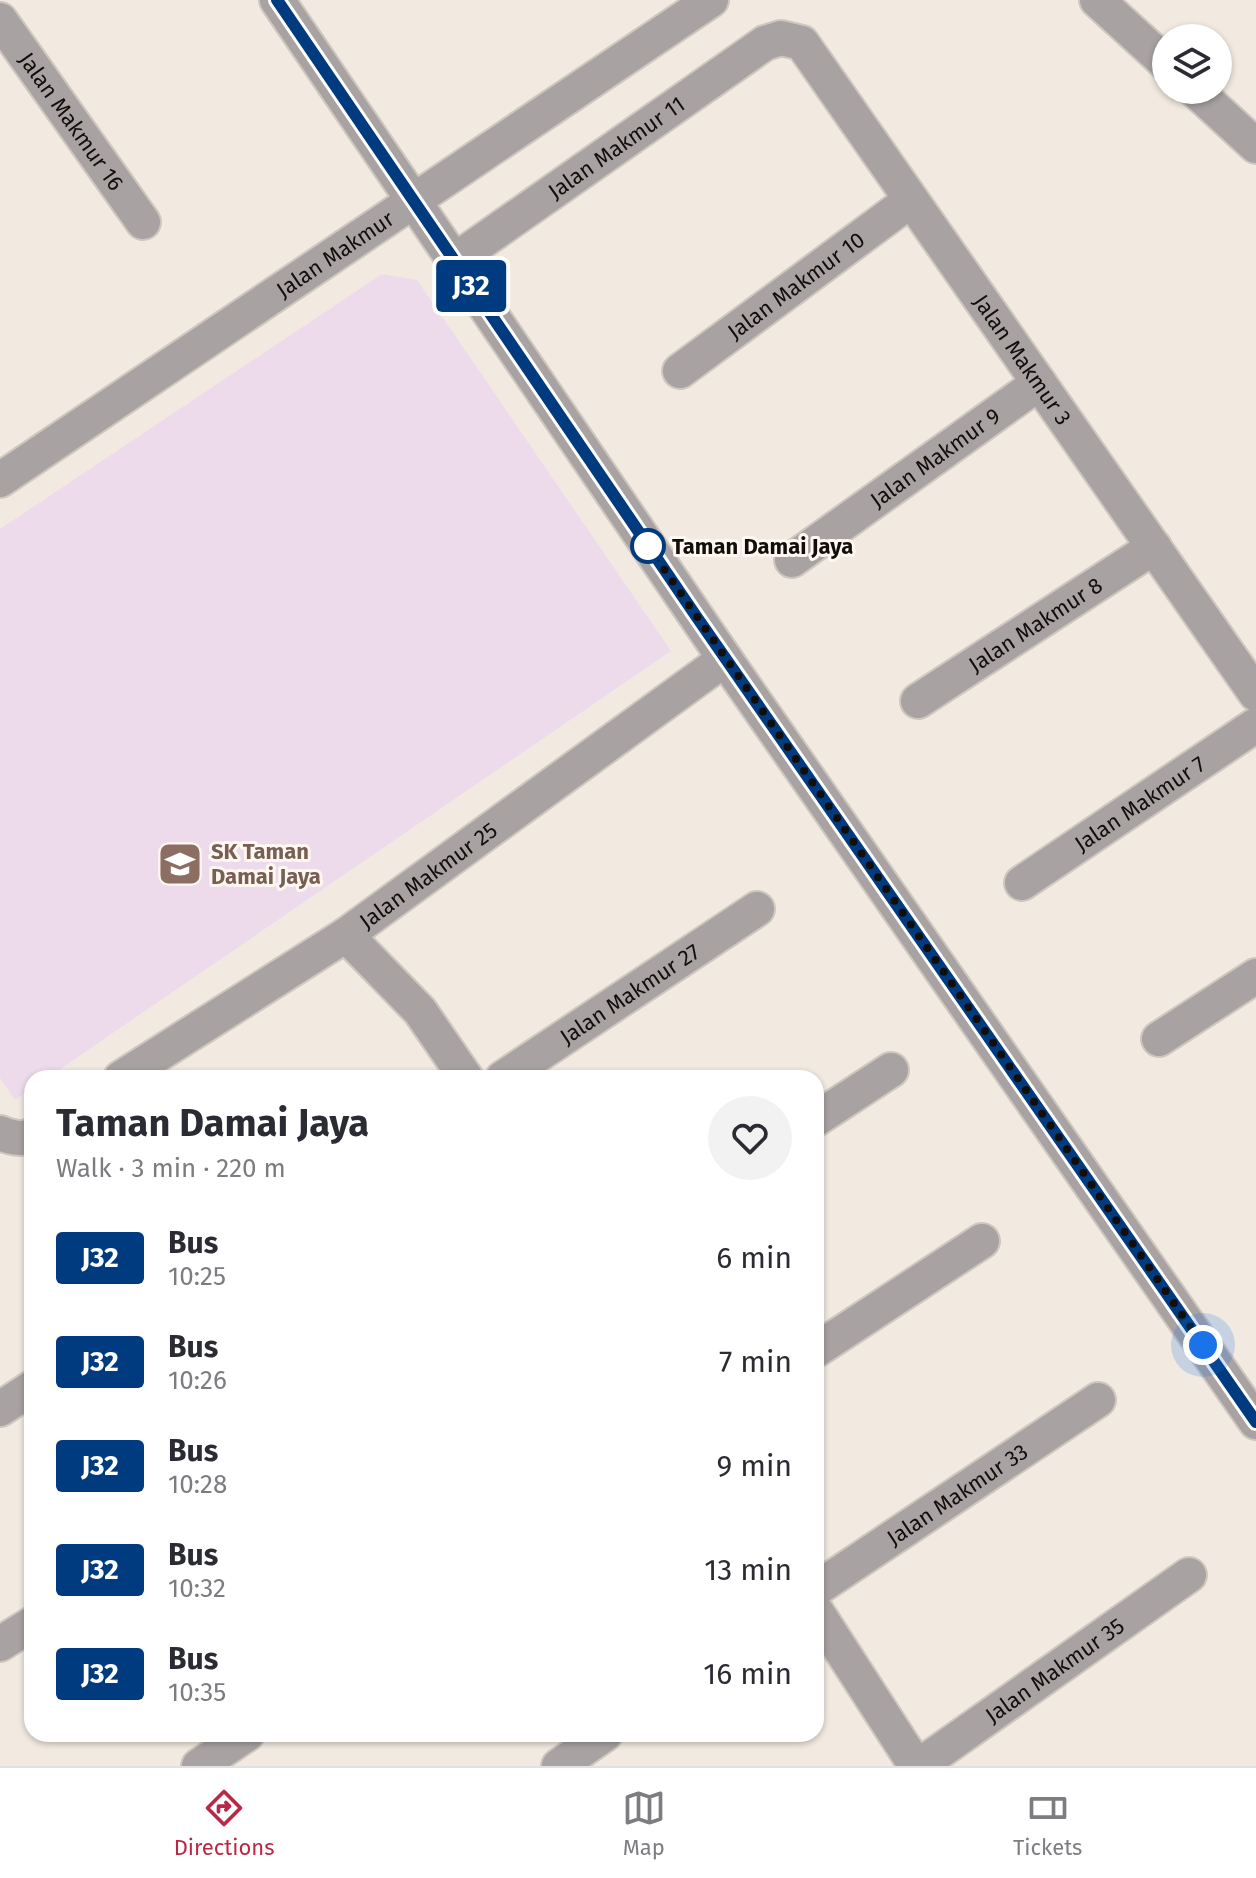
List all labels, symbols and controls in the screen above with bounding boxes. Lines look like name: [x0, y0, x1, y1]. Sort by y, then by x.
map controls: [1152, 24, 1232, 104]
button: layers: [1152, 24, 1232, 104]
street label: Jalan Makmur 16: [13, 47, 130, 196]
street label: Jalan Makmur 11: [543, 90, 690, 205]
street label: Jalan Makmur: [271, 204, 399, 303]
street label: Jalan Makmur 10: [722, 226, 870, 345]
line badge: J32: [425, 260, 517, 312]
text: J32: [452, 269, 490, 302]
street label: Jalan Makmur 3: [968, 289, 1078, 430]
street label: Jalan Makmur 9: [865, 402, 1005, 513]
marker: Taman Damai Jaya: [631, 529, 665, 563]
place label: Taman Damai Jaya: [672, 533, 853, 560]
street label: Jalan Makmur 8: [963, 571, 1107, 678]
street label: Jalan Makmur 7: [1069, 750, 1210, 857]
street label: Jalan Makmur 25: [354, 816, 502, 934]
place label: SK Taman Damai Jaya: [211, 838, 321, 890]
school or university icon: SK Taman Damai Jaya: [156, 840, 204, 888]
street label: Jalan Makmur 27: [554, 937, 705, 1050]
button: heart: [708, 1096, 792, 1180]
text: Taman Damai Jaya: [56, 1100, 369, 1146]
text: Walk · 3 min · 220 m: [56, 1153, 286, 1184]
text: Bus: [168, 1225, 218, 1261]
text: 6 min: [716, 1240, 792, 1276]
text: J32: [81, 1241, 119, 1274]
text: 10:25: [168, 1261, 226, 1292]
your location: [1183, 1325, 1223, 1365]
text: Bus: [168, 1329, 218, 1365]
text: 7 min: [719, 1344, 792, 1380]
text: J32: [81, 1345, 119, 1378]
text: 10:26: [168, 1365, 227, 1396]
text: Bus: [168, 1433, 218, 1469]
street label: Jalan Makmur 33: [882, 1438, 1033, 1551]
text: 9 min: [717, 1448, 792, 1484]
text: J32: [81, 1449, 119, 1482]
text: 10:28: [168, 1469, 227, 1500]
text: Bus: [168, 1537, 218, 1573]
text: 13 min: [704, 1552, 792, 1588]
text: J32: [81, 1553, 119, 1586]
text: 10:32: [168, 1573, 226, 1604]
street label: Jalan Makmur 35: [980, 1612, 1129, 1728]
text: Bus: [168, 1641, 218, 1677]
text: 16 min: [703, 1656, 792, 1692]
text: J32: [81, 1657, 119, 1690]
text: 10:35: [168, 1677, 226, 1708]
tab: Directions: [174, 1786, 275, 1861]
tab: Map: [622, 1786, 666, 1861]
tab: Tickets: [1013, 1786, 1082, 1861]

